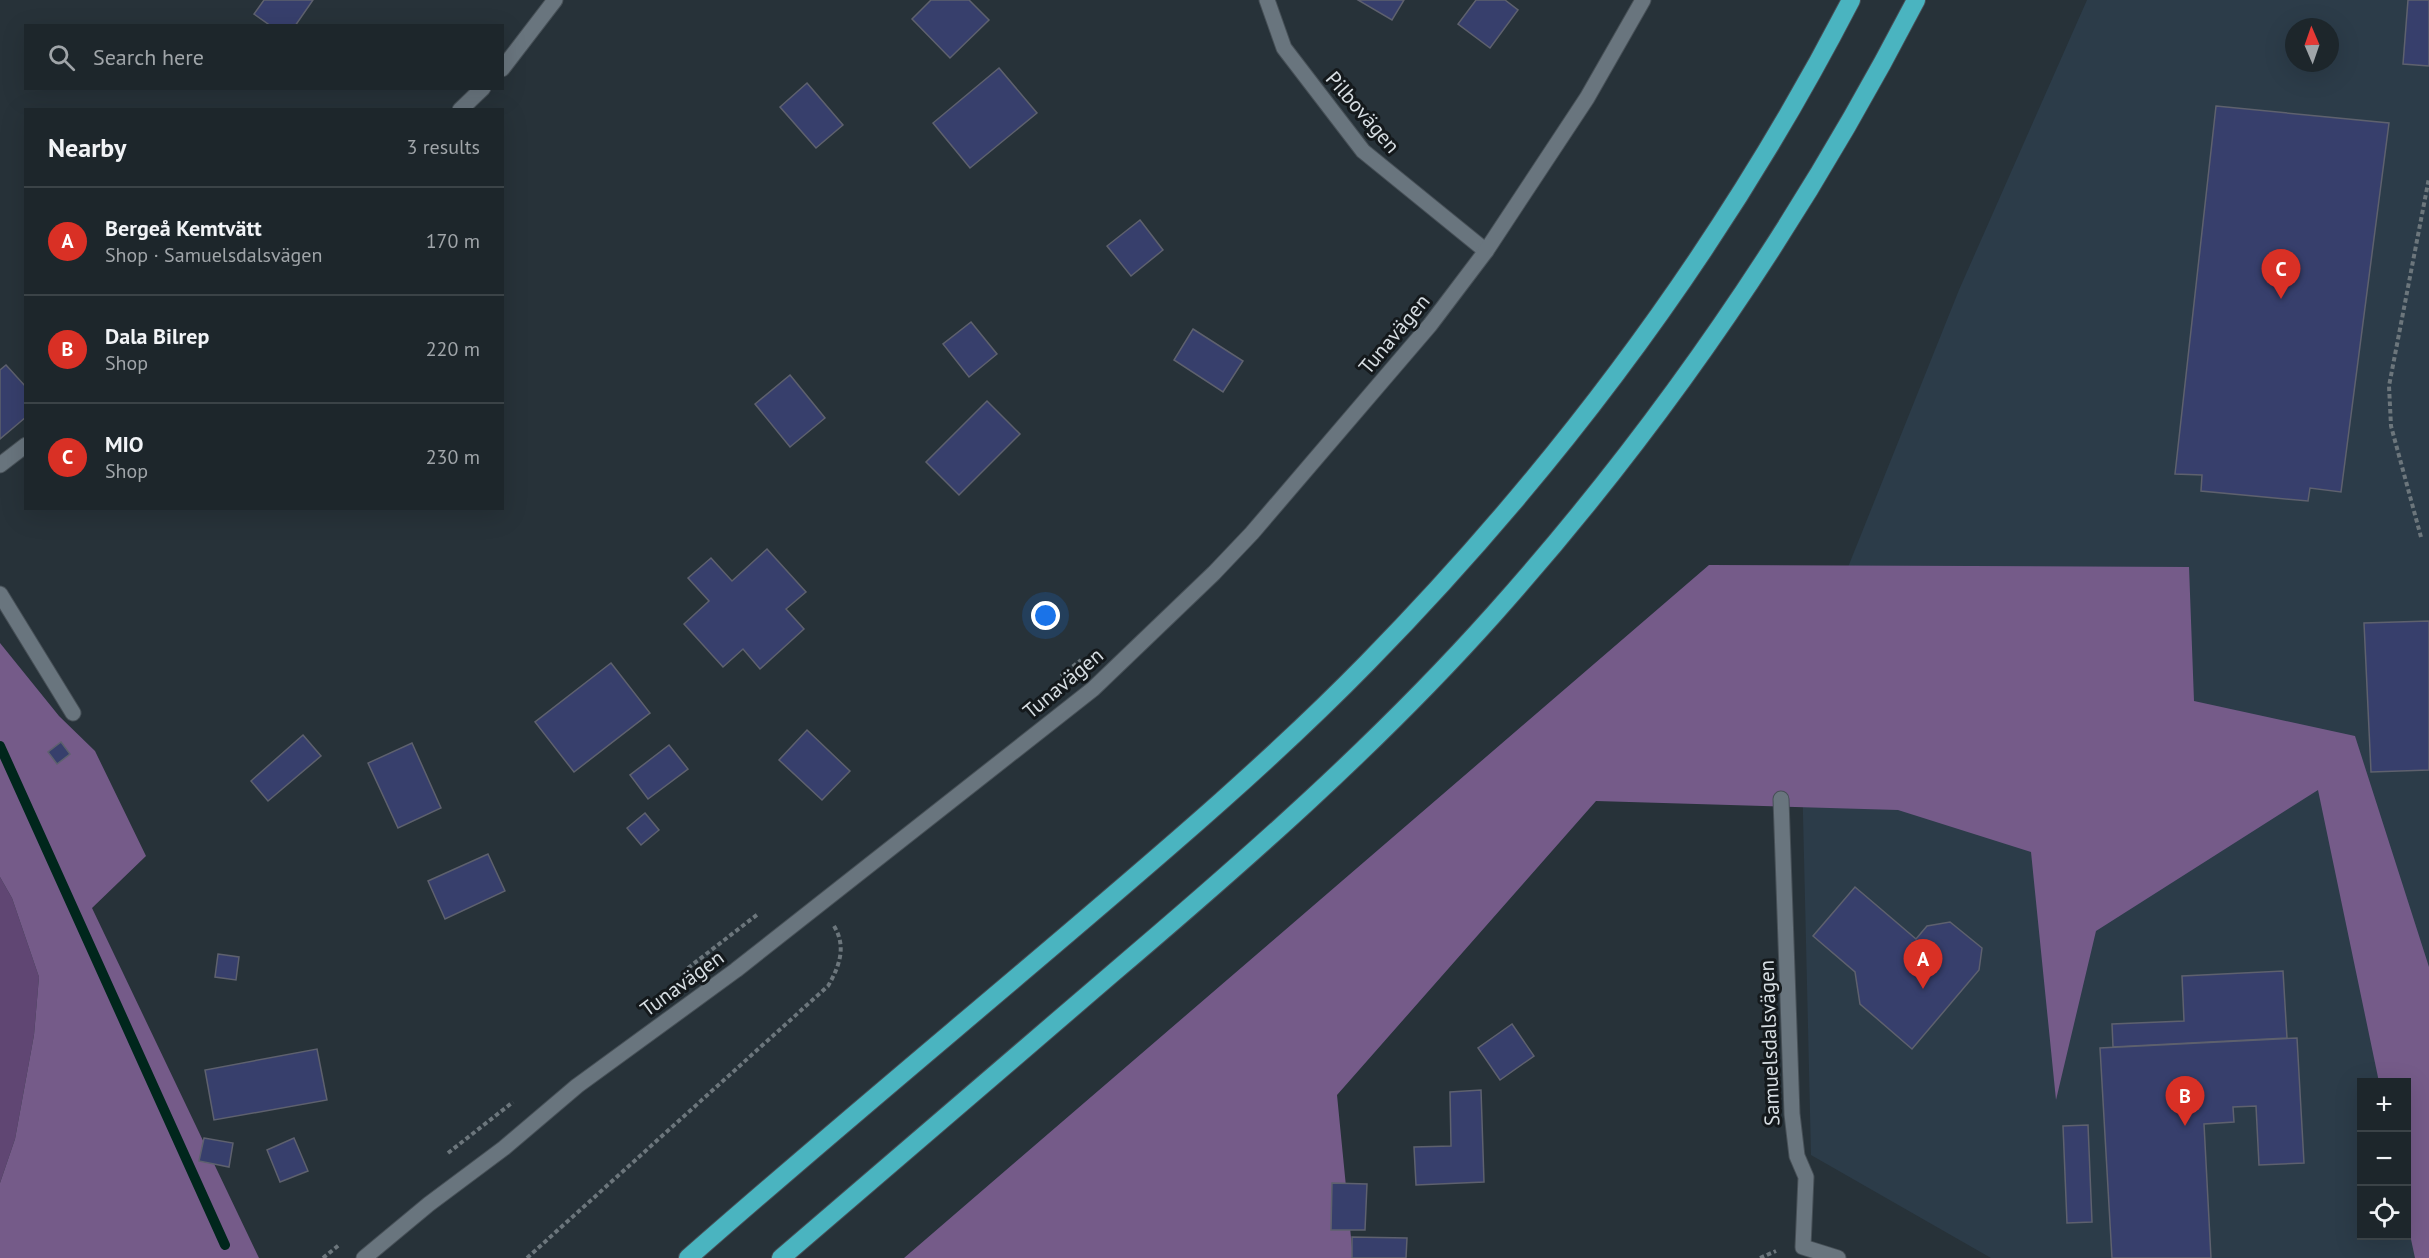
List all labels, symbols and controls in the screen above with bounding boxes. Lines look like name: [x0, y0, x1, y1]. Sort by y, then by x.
north arrow: [2285, 18, 2339, 72]
search box: [24, 24, 504, 90]
icon: search: [45, 41, 78, 74]
text: Search here: [93, 43, 204, 71]
street label: Pilbovägen: [1320, 65, 1406, 159]
text: Nearby: [48, 131, 126, 164]
text: 3 results: [407, 134, 480, 160]
text: Bergeå Kemtvätt: [105, 214, 262, 242]
text: A: [61, 228, 74, 254]
text: 170 m: [426, 228, 480, 254]
text: Shop · Samuelsdalsvägen: [105, 242, 322, 268]
pin: C: [2262, 250, 2300, 299]
street label: Tunavägen: [1353, 288, 1435, 380]
text: Dala Bilrep: [105, 322, 209, 350]
text: B: [62, 336, 73, 362]
text: 220 m: [426, 336, 480, 362]
text: Shop: [105, 350, 148, 376]
text: MIO: [105, 430, 144, 458]
text: C: [62, 444, 73, 470]
text: 230 m: [426, 444, 480, 470]
text: Shop: [105, 458, 148, 484]
your location: [1031, 601, 1060, 630]
street label: Tunavägen: [1017, 642, 1109, 724]
pin: A: [1904, 940, 1942, 989]
street label: Tunavägen: [635, 944, 729, 1022]
street label: Samuelsdalsvägen: [1753, 959, 1785, 1127]
pin: B: [2166, 1076, 2204, 1126]
map controls: [2357, 1078, 2411, 1240]
button: +: [2357, 1078, 2411, 1132]
button: −: [2357, 1132, 2411, 1186]
button: locate: [2357, 1186, 2411, 1240]

